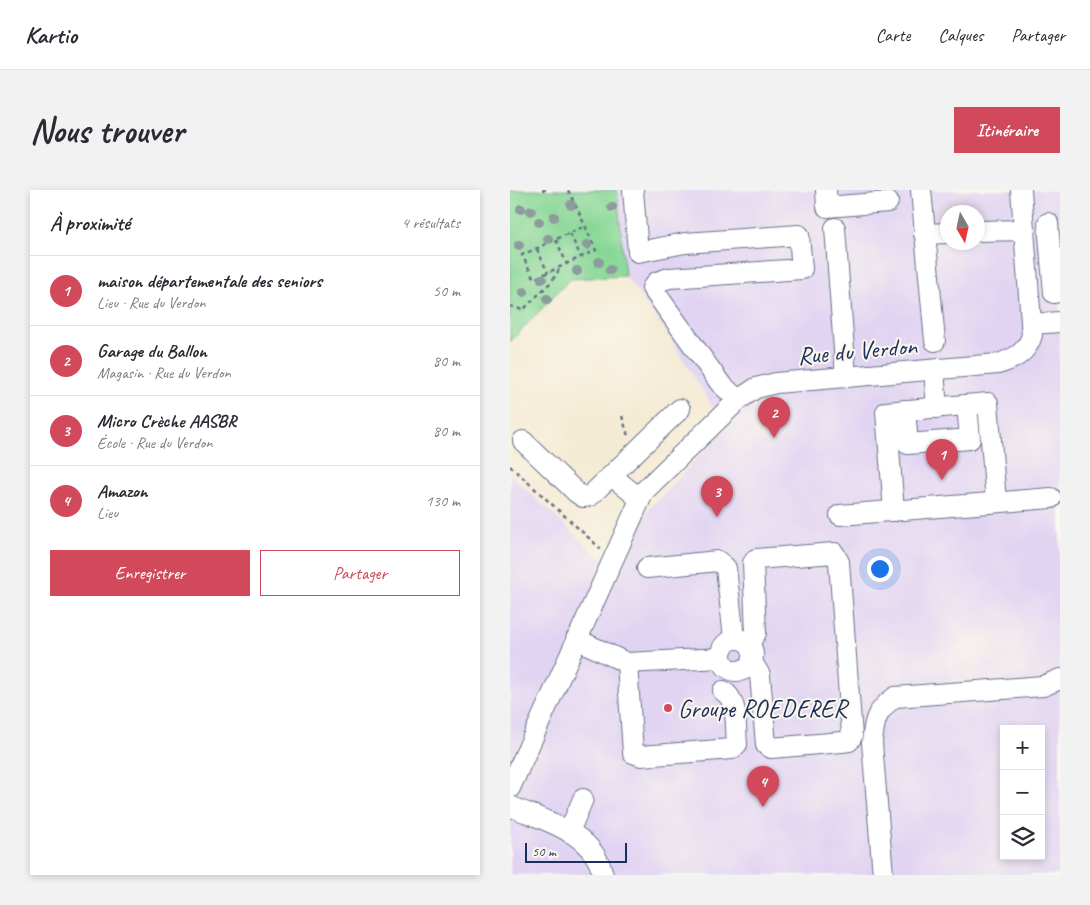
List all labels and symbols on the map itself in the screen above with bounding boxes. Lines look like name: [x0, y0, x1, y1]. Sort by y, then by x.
north arrow: [940, 205, 985, 250]
street label: Rue du Verdon: [796, 330, 919, 372]
pin: 2: [758, 397, 790, 438]
pin: 1: [926, 439, 958, 480]
pin: 3: [701, 476, 733, 517]
your location: [867, 556, 893, 582]
place label: Groupe ROEDERER: [678, 693, 849, 725]
marker: Groupe ROEDERER: [662, 702, 674, 714]
pin: 4: [747, 766, 779, 807]
scale bar: [525, 840, 628, 863]

